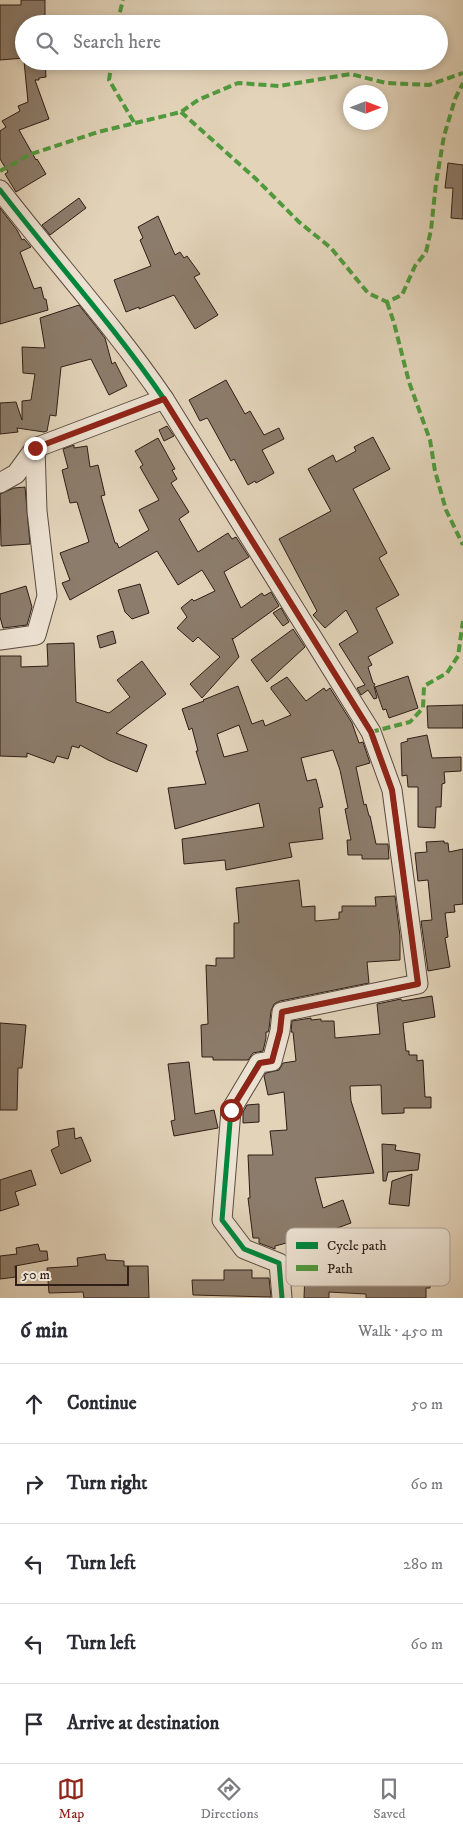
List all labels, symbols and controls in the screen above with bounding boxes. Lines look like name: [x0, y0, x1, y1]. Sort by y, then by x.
search box: [15, 15, 448, 70]
icon: search: [33, 29, 61, 57]
text: Search here: [73, 31, 161, 54]
north arrow: [343, 85, 388, 130]
route end: [24, 437, 47, 460]
route start: [220, 1099, 243, 1122]
legend: [286, 1228, 450, 1286]
text: Cycle path: [327, 1237, 387, 1255]
text: Path: [327, 1260, 354, 1278]
scale bar: [15, 1263, 129, 1286]
text: 50 m: [22, 1266, 50, 1284]
text: 6 min: [20, 1318, 68, 1344]
text: Walk · 450 m: [358, 1321, 443, 1341]
icon: ahead: [20, 1390, 48, 1418]
text: Continue: [67, 1392, 137, 1415]
text: 50 m: [411, 1394, 443, 1414]
icon: right: [20, 1470, 48, 1498]
text: Turn right: [67, 1472, 147, 1495]
text: 60 m: [411, 1474, 443, 1494]
icon: left: [20, 1550, 48, 1578]
text: Turn left: [67, 1552, 136, 1575]
text: 280 m: [403, 1554, 443, 1574]
icon: left: [20, 1630, 48, 1658]
text: Turn left: [67, 1632, 136, 1655]
text: 60 m: [411, 1634, 443, 1654]
icon: arrive: [20, 1710, 48, 1738]
text: Arrive at destination: [67, 1712, 219, 1735]
tab: Map: [57, 1775, 85, 1823]
tab: Directions: [200, 1775, 258, 1823]
tab: Saved: [373, 1775, 406, 1823]

